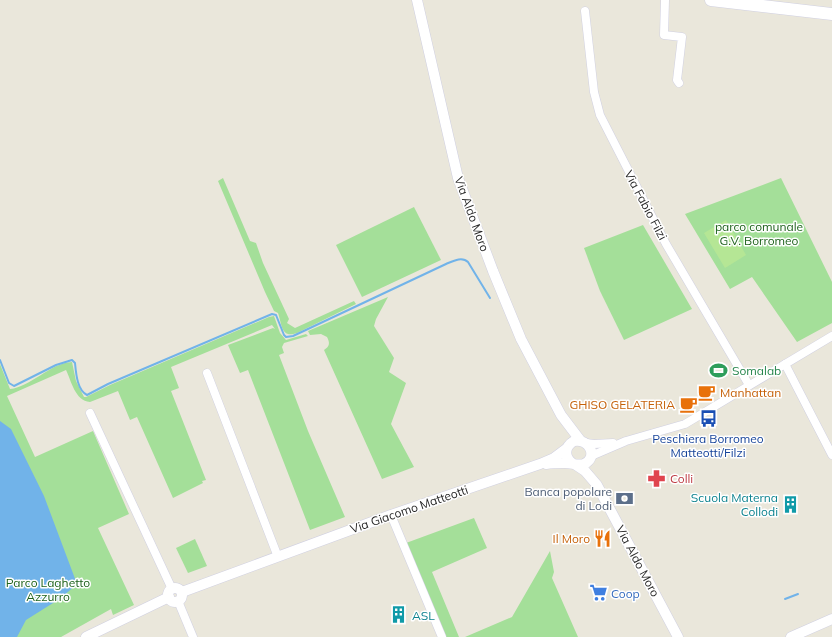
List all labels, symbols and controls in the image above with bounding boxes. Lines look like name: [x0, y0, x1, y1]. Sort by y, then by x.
street label: Via Fabio Filzi: [621, 168, 671, 243]
street label: Via Aldo Moro: [451, 174, 493, 254]
park label: parco comunale G.V. Borromeo: [715, 219, 803, 248]
sports icon: Somalab: [709, 360, 729, 380]
place label: Somalab: [732, 363, 781, 378]
cafe icon: Manhattan: [697, 382, 717, 402]
place label: Manhattan: [720, 385, 781, 400]
cafe icon: GHISO GELATERIA: [678, 394, 698, 414]
place label: GHISO GELATERIA: [569, 397, 675, 412]
bus stop icon: Peschiera Borromeo Matteotti/Filzi: [698, 409, 718, 429]
place label: Peschiera Borromeo Matteotti/Filzi: [652, 431, 764, 460]
pharmacy icon: Colli: [647, 468, 667, 488]
place label: Colli: [670, 471, 693, 486]
street label: Via Giacomo Matteotti: [348, 482, 470, 536]
place label: Banca popolare di Lodi: [524, 484, 612, 513]
bank icon: Banca popolare di Lodi: [615, 488, 635, 508]
place label: Scuola Materna Collodi: [691, 490, 778, 519]
building icon: Scuola Materna Collodi: [781, 494, 801, 514]
street label: Via Aldo Moro: [613, 523, 663, 599]
restaurant icon: Il Moro: [593, 528, 613, 548]
place label: Il Moro: [553, 531, 590, 546]
park label: Parco Laghetto Azzurro: [6, 575, 90, 604]
supermarket icon: Coop: [588, 583, 608, 603]
place label: Coop: [611, 586, 640, 601]
building icon: ASL: [389, 605, 409, 625]
place label: ASL: [412, 608, 435, 623]

